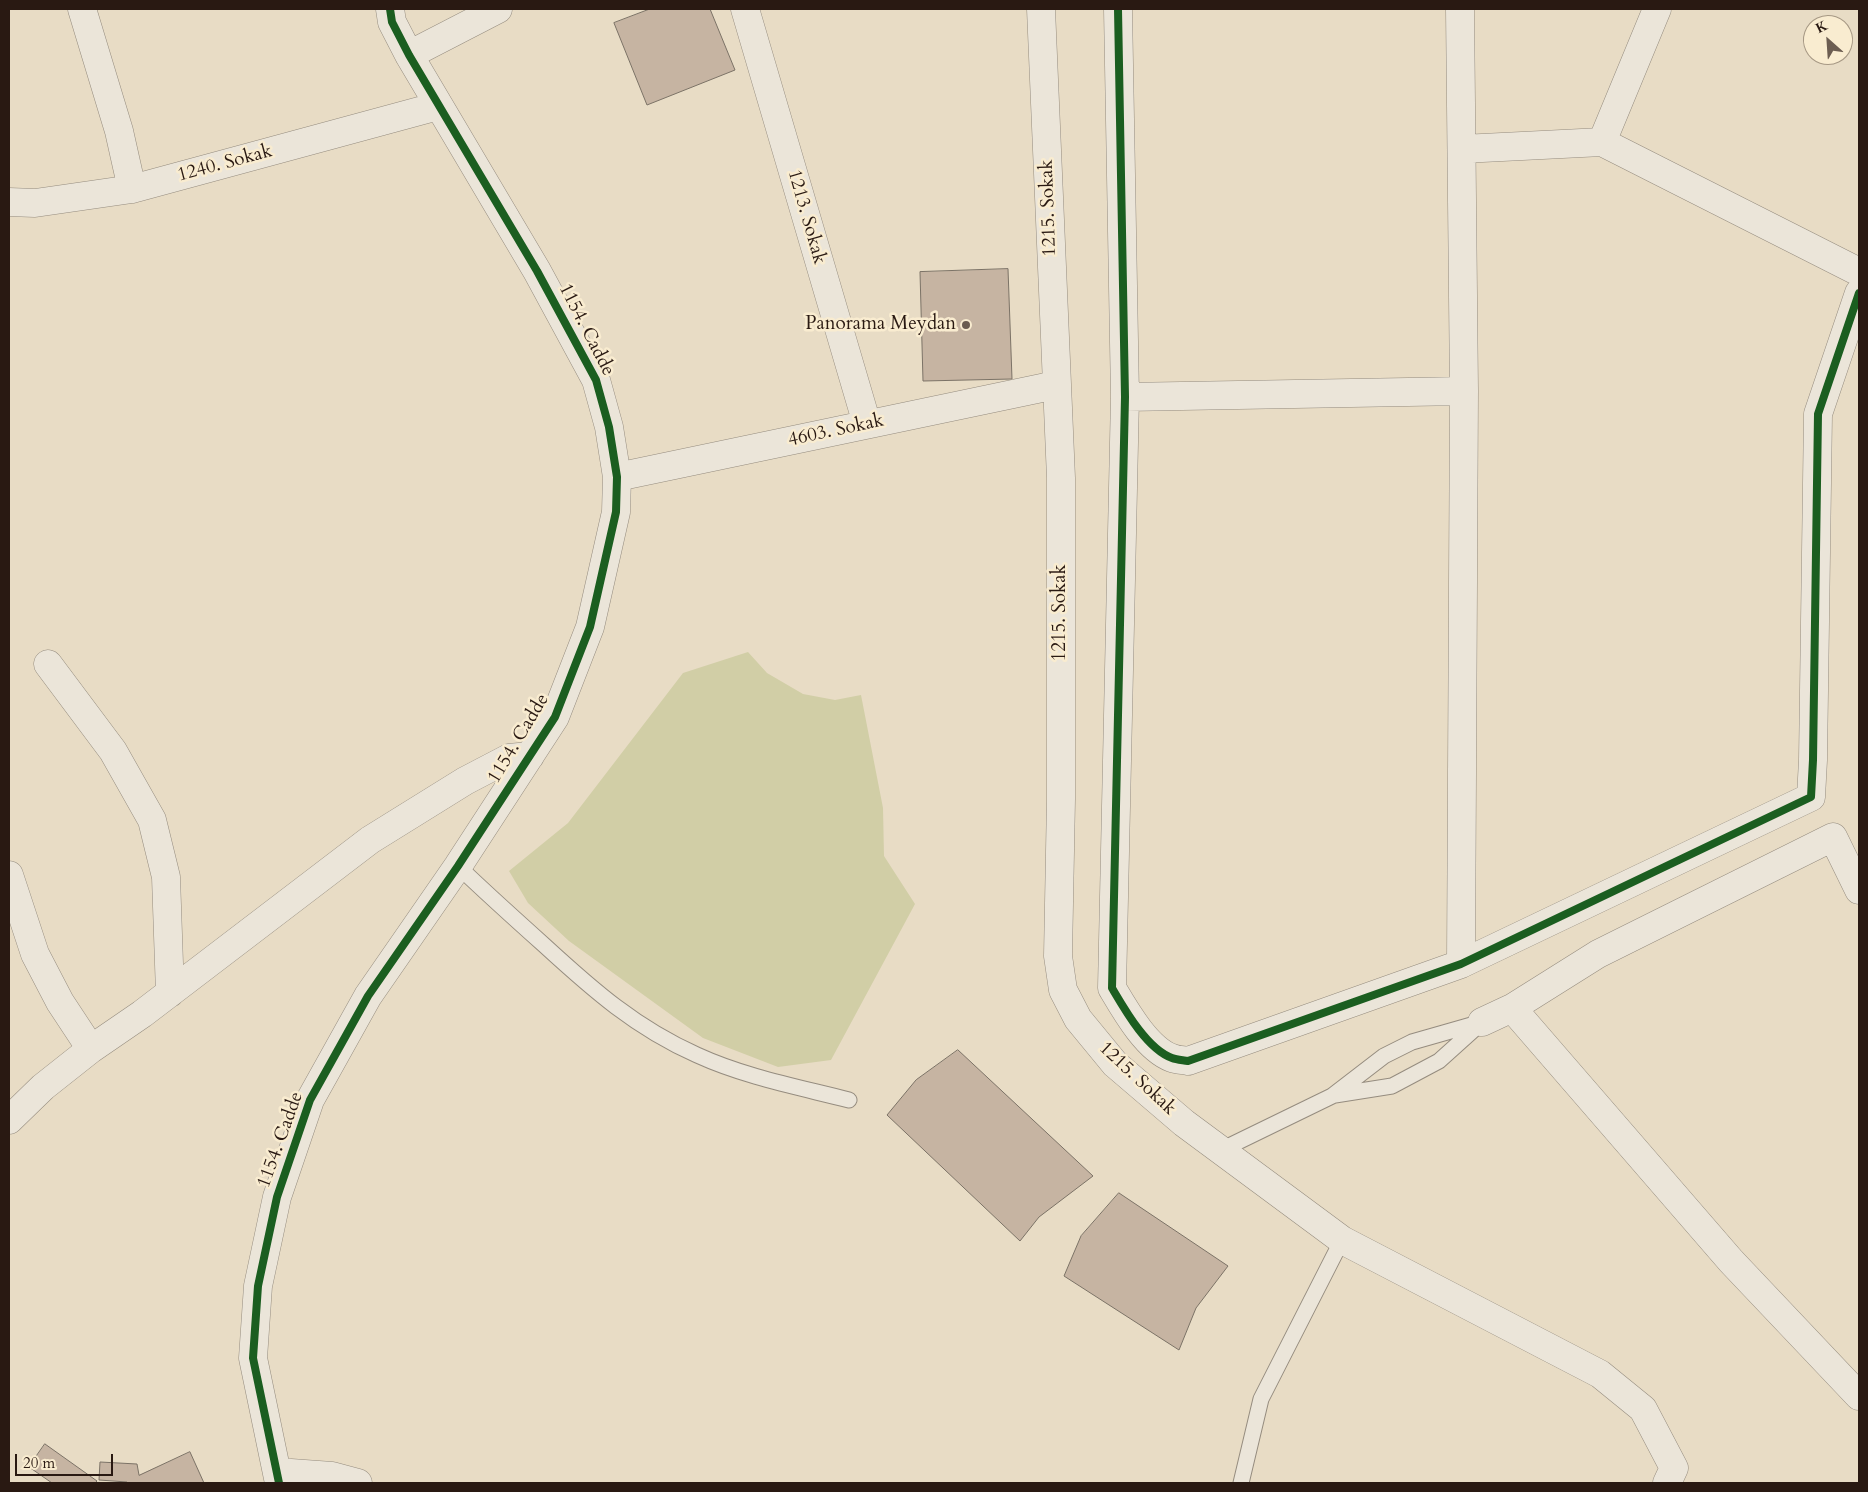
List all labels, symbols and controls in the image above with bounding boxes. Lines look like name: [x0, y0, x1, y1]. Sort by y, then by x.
north arrow: [1803, 15, 1853, 65]
text: K: [1812, 16, 1831, 38]
street label: 1240. Sokak: [175, 140, 275, 188]
street label: 1215. Sokak: [1036, 159, 1062, 257]
street label: 1213. Sokak: [782, 167, 830, 267]
street label: 1154. Cadde: [553, 280, 619, 380]
place label: Panorama Meydan: [805, 314, 956, 336]
marker: Panorama Meydan: [960, 319, 972, 331]
street label: 4603. Sokak: [786, 410, 886, 452]
street label: 1215. Sokak: [1050, 564, 1072, 662]
street label: 1154. Cadde: [483, 690, 555, 788]
street label: 1215. Sokak: [1094, 1038, 1180, 1120]
street label: 1154. Cadde: [253, 1089, 309, 1191]
scale bar: [18, 1444, 115, 1476]
text: 20 m: [23, 1453, 55, 1473]

